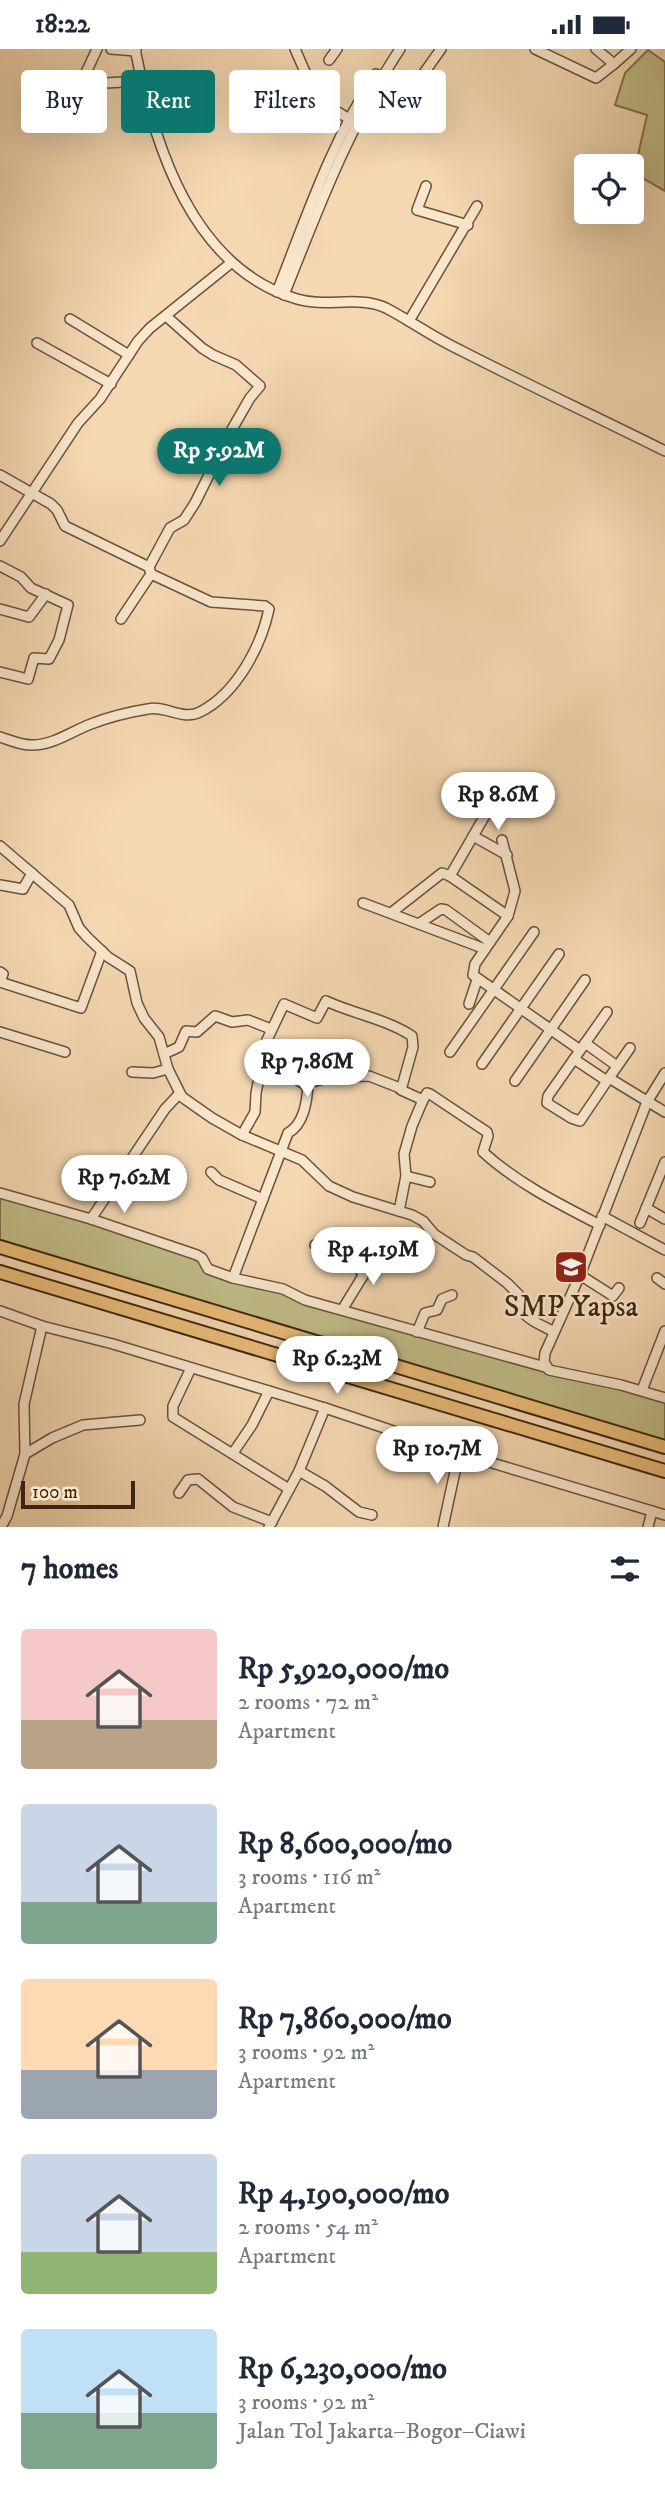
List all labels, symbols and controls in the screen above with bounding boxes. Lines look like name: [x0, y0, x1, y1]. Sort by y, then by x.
text: 18:22: [35, 8, 90, 41]
chip: Buy: [21, 70, 107, 133]
chip: Rent: [121, 70, 215, 133]
chip: Filters: [229, 70, 340, 133]
chip: New: [354, 70, 446, 133]
map controls: [574, 154, 644, 224]
button: locate: [574, 154, 644, 224]
pin: Rp 5.92M: [147, 429, 291, 488]
text: Rp 5.92M: [173, 436, 265, 465]
pin: Rp 8.6M: [433, 773, 563, 832]
text: Rp 8.6M: [457, 780, 539, 809]
pin: Rp 7.86M: [235, 1039, 379, 1099]
text: Rp 7.86M: [260, 1047, 354, 1076]
pin: Rp 7.62M: [52, 1155, 196, 1215]
text: Rp 7.62M: [77, 1163, 171, 1192]
pin: Rp 4.19M: [301, 1227, 445, 1287]
text: Rp 4.19M: [327, 1235, 419, 1264]
school or university icon: SMP Yapsa: [552, 1248, 590, 1286]
place label: SMP Yapsa: [504, 1289, 639, 1326]
pin: Rp 6.23M: [265, 1337, 409, 1396]
text: Rp 6.23M: [292, 1344, 382, 1373]
pin: Rp 10.7M: [365, 1427, 509, 1486]
text: Rp 10.7M: [392, 1434, 482, 1463]
scale bar: [21, 1478, 135, 1510]
text: 100 m: [32, 1481, 78, 1504]
icon: filters: [606, 1550, 644, 1588]
text: 7 homes: [21, 1551, 118, 1588]
text: Rp 5,920,000/mo: [238, 1651, 449, 1688]
icon: home: [77, 1657, 161, 1741]
text: 2 rooms · 72 m²: [238, 1688, 378, 1717]
text: Apartment: [238, 1717, 336, 1746]
text: Rp 8,600,000/mo: [238, 1826, 452, 1863]
icon: home: [77, 1832, 161, 1916]
text: 3 rooms · 116 m²: [238, 1863, 381, 1892]
text: Apartment: [238, 1892, 336, 1921]
text: Rp 7,860,000/mo: [238, 2001, 452, 2038]
icon: home: [77, 2007, 161, 2091]
text: 3 rooms · 92 m²: [238, 2038, 375, 2067]
text: Apartment: [238, 2067, 336, 2096]
text: Rp 4,190,000/mo: [238, 2176, 449, 2213]
icon: home: [77, 2182, 161, 2266]
text: 2 rooms · 54 m²: [238, 2213, 378, 2242]
text: Apartment: [238, 2242, 336, 2271]
text: Rp 6,230,000/mo: [238, 2351, 447, 2388]
icon: home: [77, 2357, 161, 2441]
text: 3 rooms · 92 m²: [238, 2388, 375, 2417]
text: Jalan Tol Jakarta–Bogor–Ciawi: [238, 2417, 526, 2446]

